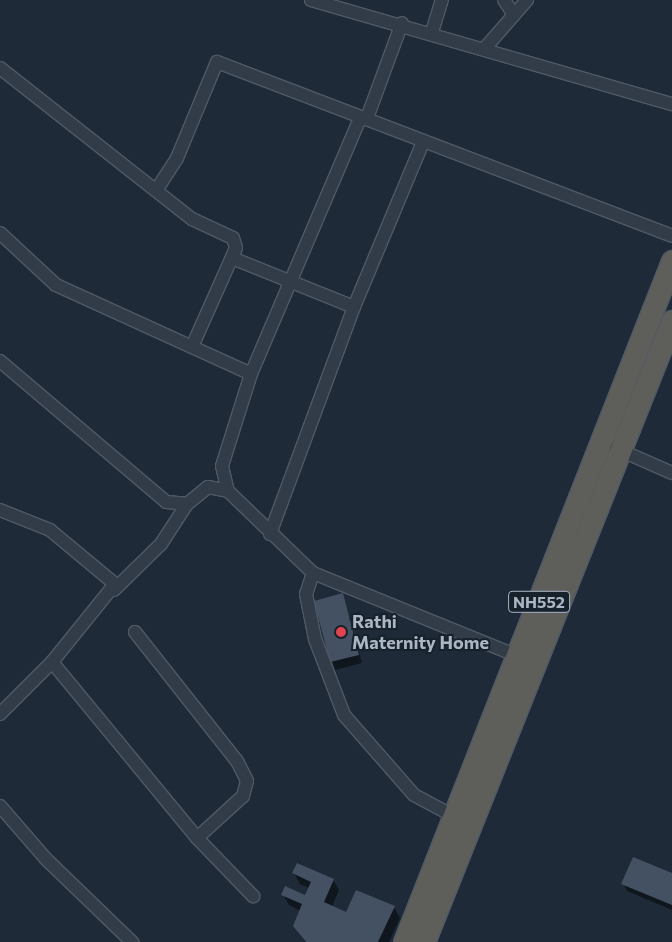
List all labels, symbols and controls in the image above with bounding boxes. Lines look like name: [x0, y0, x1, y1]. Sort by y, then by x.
road number: NH552: [508, 588, 570, 616]
place label: Rathi Maternity Home: [352, 611, 489, 654]
marker: Rathi Maternity Home: [334, 625, 348, 639]

